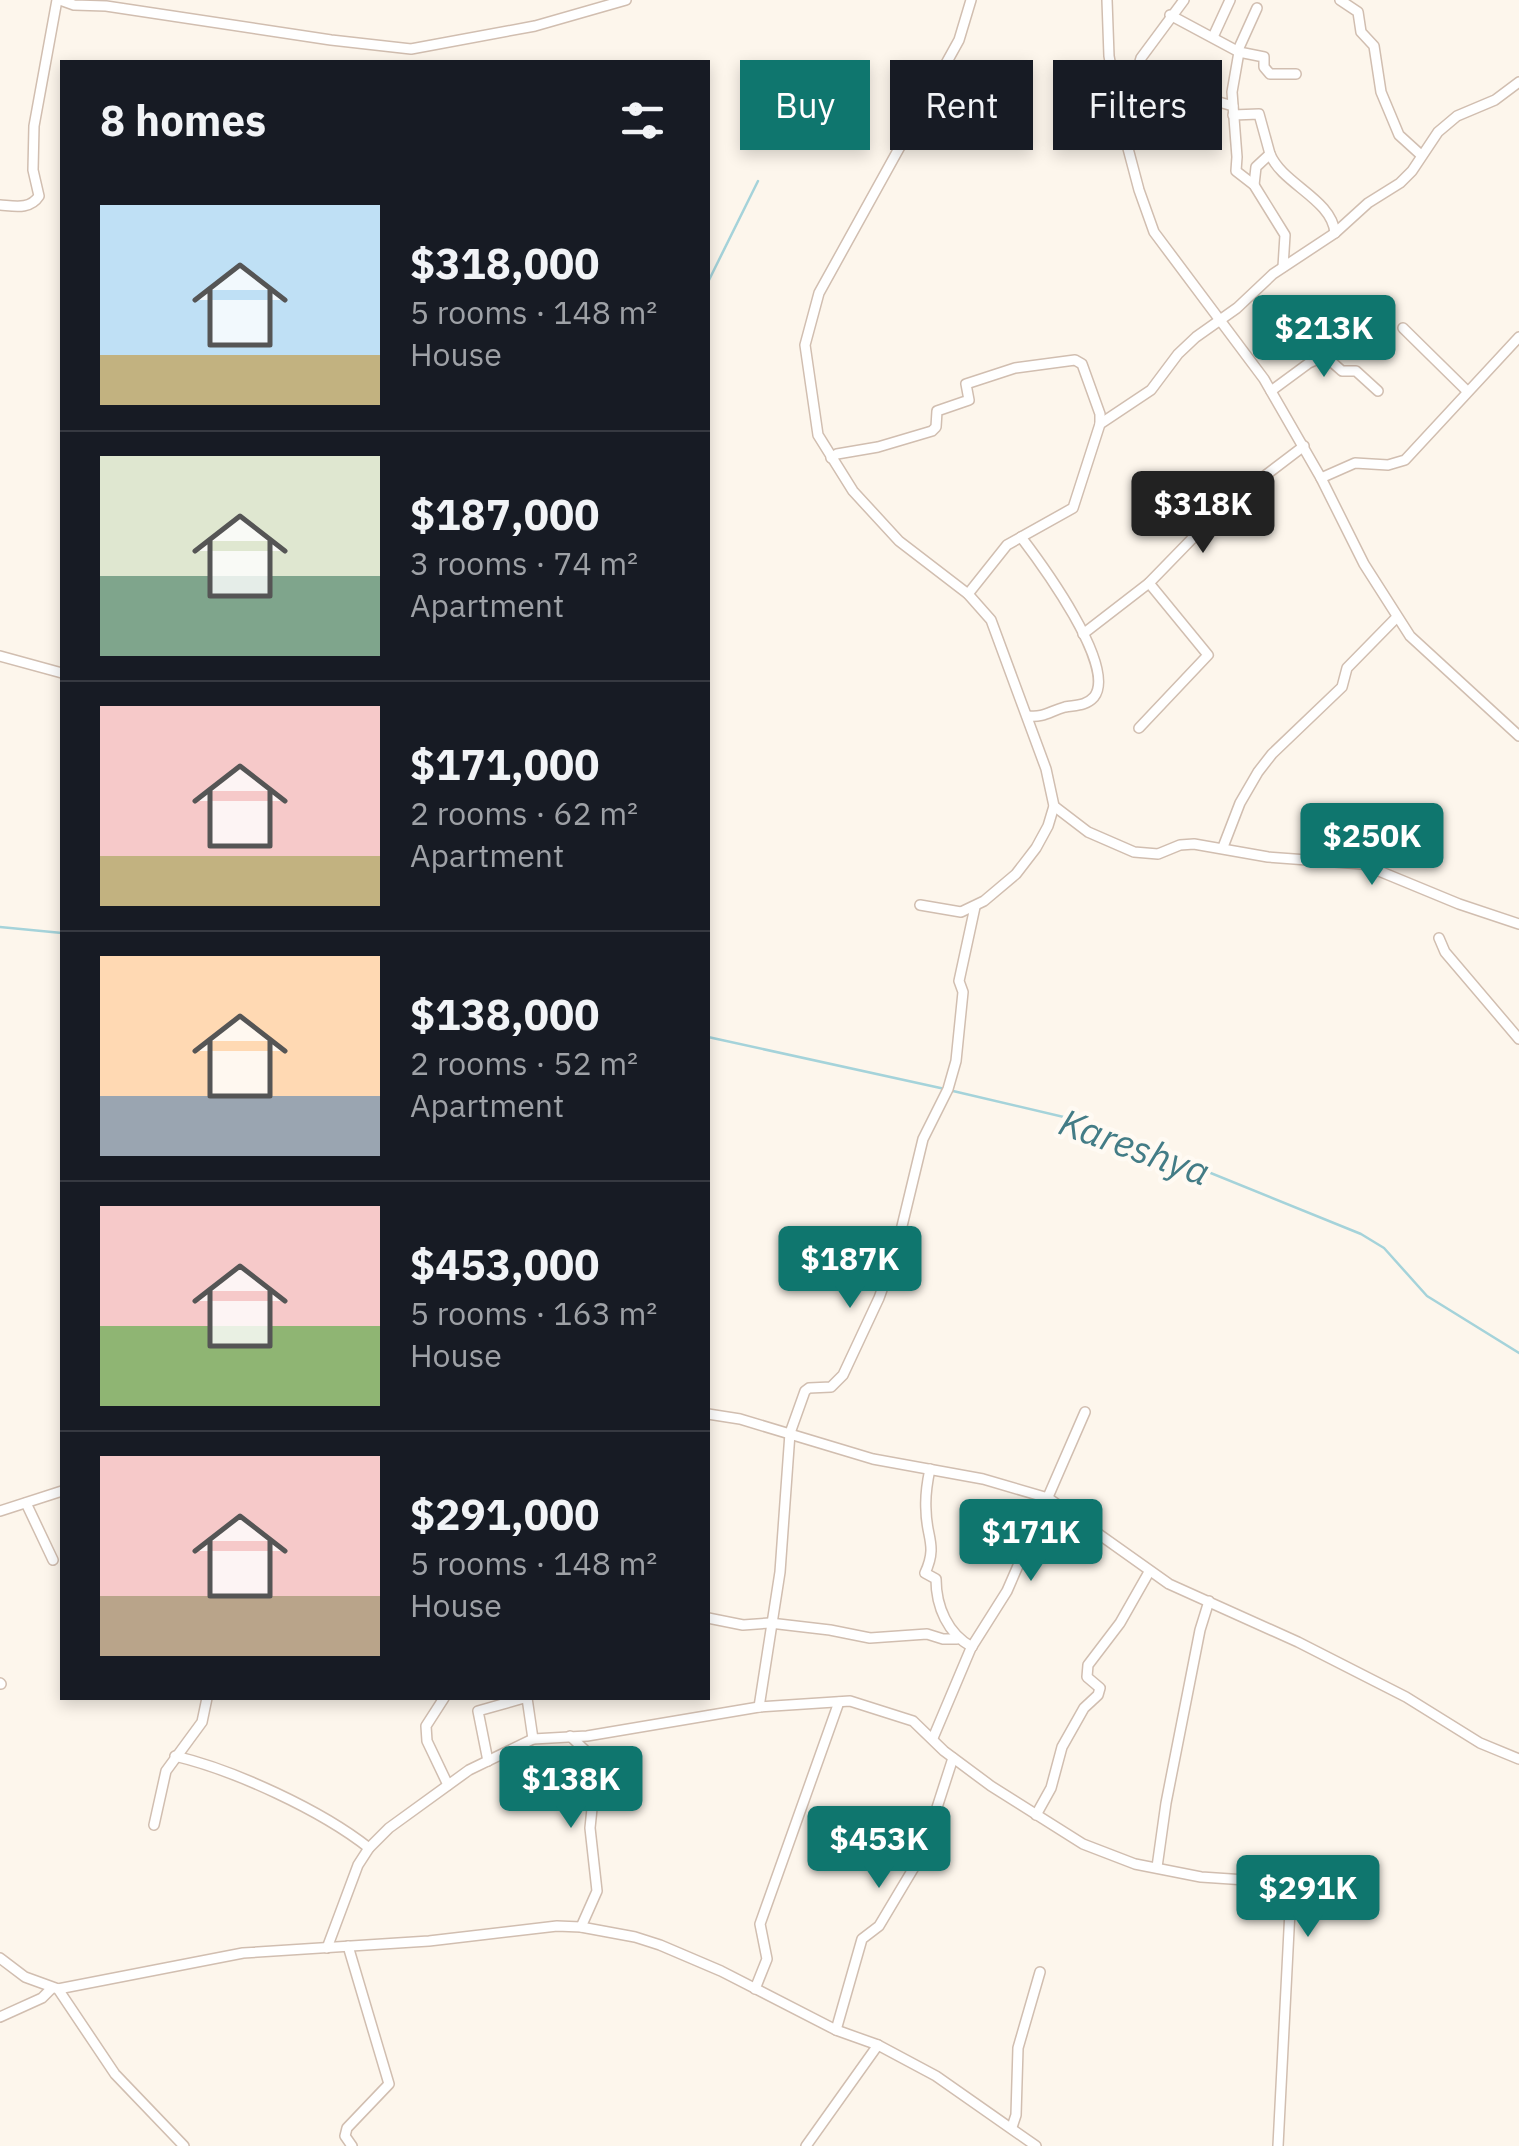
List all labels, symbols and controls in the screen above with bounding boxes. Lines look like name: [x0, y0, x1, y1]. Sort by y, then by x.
chip: Buy: [740, 60, 870, 150]
chip: Rent: [890, 60, 1033, 150]
chip: Filters: [1053, 60, 1222, 150]
text: 8 homes: [100, 93, 266, 148]
icon: filters: [615, 93, 670, 148]
text: $318,000: [410, 236, 599, 291]
icon: home: [180, 245, 300, 365]
text: 5 rooms · 148 m²: [410, 291, 657, 333]
pin: $213K: [1254, 295, 1394, 380]
text: $213K: [1274, 306, 1374, 348]
text: House: [410, 333, 502, 375]
pin: $318K: [1133, 471, 1273, 556]
text: $318K: [1153, 482, 1253, 524]
text: $187,000: [410, 487, 599, 542]
icon: home: [180, 496, 300, 616]
text: 3 rooms · 74 m²: [410, 542, 638, 584]
text: Apartment: [410, 584, 564, 626]
text: $171,000: [410, 737, 599, 792]
icon: home: [180, 746, 300, 866]
text: 2 rooms · 62 m²: [410, 792, 638, 834]
pin: $250K: [1302, 803, 1442, 888]
text: $250K: [1322, 814, 1422, 856]
text: Apartment: [410, 834, 564, 876]
text: $138,000: [410, 987, 599, 1042]
icon: home: [180, 996, 300, 1116]
text: 2 rooms · 52 m²: [410, 1042, 638, 1084]
text: Apartment: [410, 1084, 564, 1126]
water label: Kareshya: [1053, 1096, 1217, 1196]
pin: $187K: [780, 1226, 920, 1311]
text: $453,000: [410, 1237, 599, 1292]
text: $187K: [800, 1237, 900, 1279]
icon: home: [180, 1246, 300, 1366]
text: 5 rooms · 163 m²: [410, 1292, 657, 1334]
text: House: [410, 1334, 502, 1376]
text: $291,000: [410, 1487, 599, 1542]
icon: home: [180, 1496, 300, 1616]
pin: $171K: [961, 1499, 1101, 1584]
text: $171K: [981, 1510, 1081, 1552]
text: 5 rooms · 148 m²: [410, 1542, 657, 1584]
text: House: [410, 1584, 502, 1626]
pin: $138K: [501, 1746, 641, 1831]
text: $138K: [521, 1757, 621, 1799]
pin: $453K: [809, 1806, 949, 1891]
text: $453K: [829, 1817, 929, 1859]
pin: $291K: [1238, 1855, 1378, 1940]
text: $291K: [1258, 1866, 1358, 1908]

